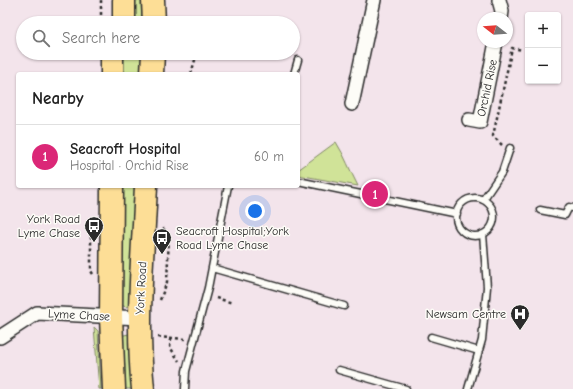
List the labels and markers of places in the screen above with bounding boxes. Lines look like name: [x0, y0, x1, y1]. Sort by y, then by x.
pin: 1: [362, 179, 388, 209]
place label: York Road Lyme Chase: [18, 212, 80, 240]
bus stop icon: York Road Lyme Chase: [83, 215, 105, 243]
place label: Seacroft Hospital;York Road Lyme Chase: [176, 224, 289, 252]
bus stop icon: Seacroft Hospital;York Road Lyme Chase: [151, 227, 173, 255]
hospital icon: Newsam Centre: [509, 303, 531, 331]
place label: Newsam Centre: [426, 307, 506, 321]

